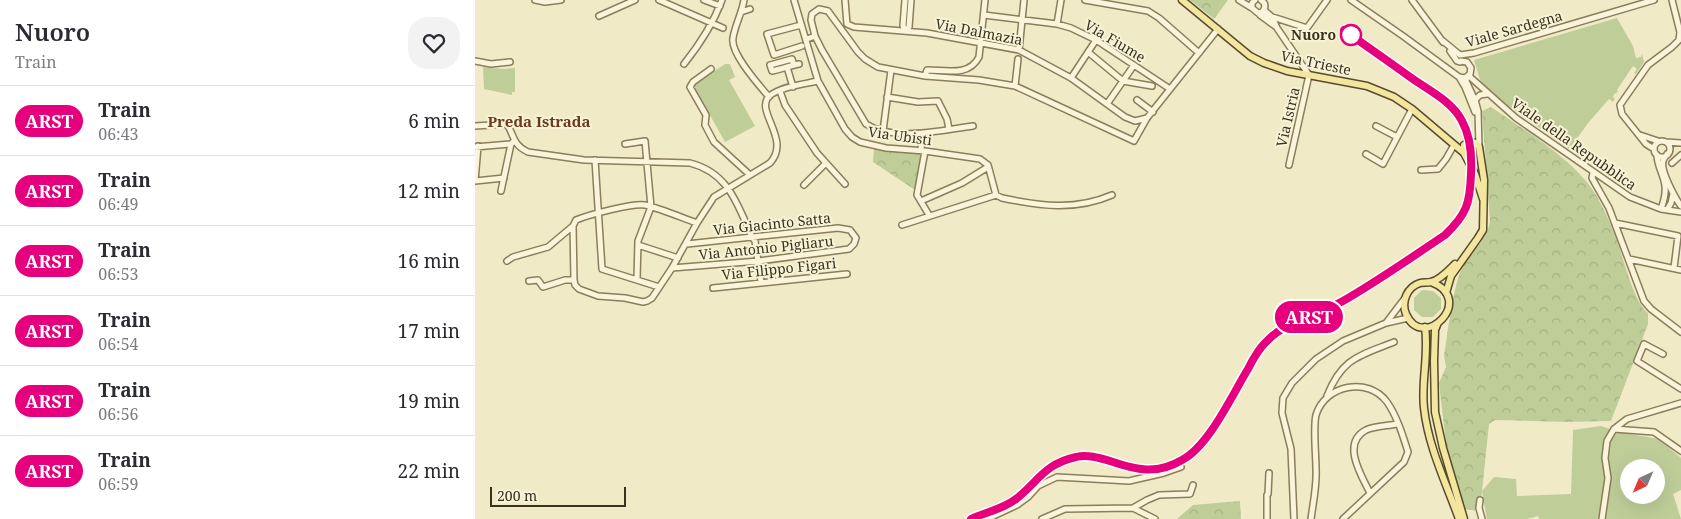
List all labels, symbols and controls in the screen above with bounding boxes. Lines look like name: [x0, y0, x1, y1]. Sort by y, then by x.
street label: Viale Sardegna: [1463, 6, 1565, 51]
street label: Via Dalmazia: [934, 14, 1024, 49]
text: Nuoro: [15, 15, 90, 48]
street label: Via Fiume: [1081, 15, 1149, 66]
button: heart: [408, 17, 460, 69]
marker: Nuoro: [1340, 24, 1362, 46]
place label: Nuoro: [1291, 25, 1336, 44]
street label: Via Trieste: [1279, 46, 1353, 79]
text: Train: [15, 51, 56, 73]
street label: Via Istria: [1271, 85, 1304, 149]
street label: Viale della Repubblica: [1508, 93, 1641, 194]
text: Train: [98, 97, 151, 123]
text: 6 min: [408, 108, 460, 134]
text: ARST: [25, 109, 73, 133]
district label: Preda Istrada: [487, 111, 591, 131]
street label: Via Ubisti: [867, 122, 934, 149]
text: 06:43: [98, 123, 139, 145]
text: Train: [98, 167, 151, 193]
text: 12 min: [398, 178, 460, 204]
text: ARST: [25, 179, 73, 203]
text: 06:49: [98, 193, 139, 215]
street label: Via Giacinto Satta: [712, 208, 832, 239]
street label: Via Antonio Pigliaru: [698, 231, 834, 264]
text: Train: [98, 237, 151, 263]
text: 16 min: [398, 248, 460, 274]
text: ARST: [25, 249, 73, 273]
street label: Via Filippo Figari: [721, 253, 838, 284]
text: 06:53: [98, 263, 139, 285]
line badge: ARST: [1274, 301, 1344, 333]
text: ARST: [1285, 305, 1333, 329]
text: Train: [98, 307, 151, 333]
text: 17 min: [398, 318, 460, 344]
text: ARST: [25, 319, 73, 343]
text: 06:54: [98, 333, 139, 355]
text: Train: [98, 377, 151, 403]
text: 19 min: [398, 388, 460, 414]
text: ARST: [25, 389, 73, 413]
text: 06:56: [98, 403, 139, 425]
text: Train: [98, 447, 151, 473]
text: 22 min: [398, 458, 460, 484]
text: ARST: [25, 459, 73, 483]
north arrow: [1620, 459, 1665, 504]
map controls: [1620, 459, 1665, 504]
text: 06:59: [98, 473, 139, 495]
scale bar: [490, 484, 626, 507]
text: 200 m: [497, 486, 537, 505]

